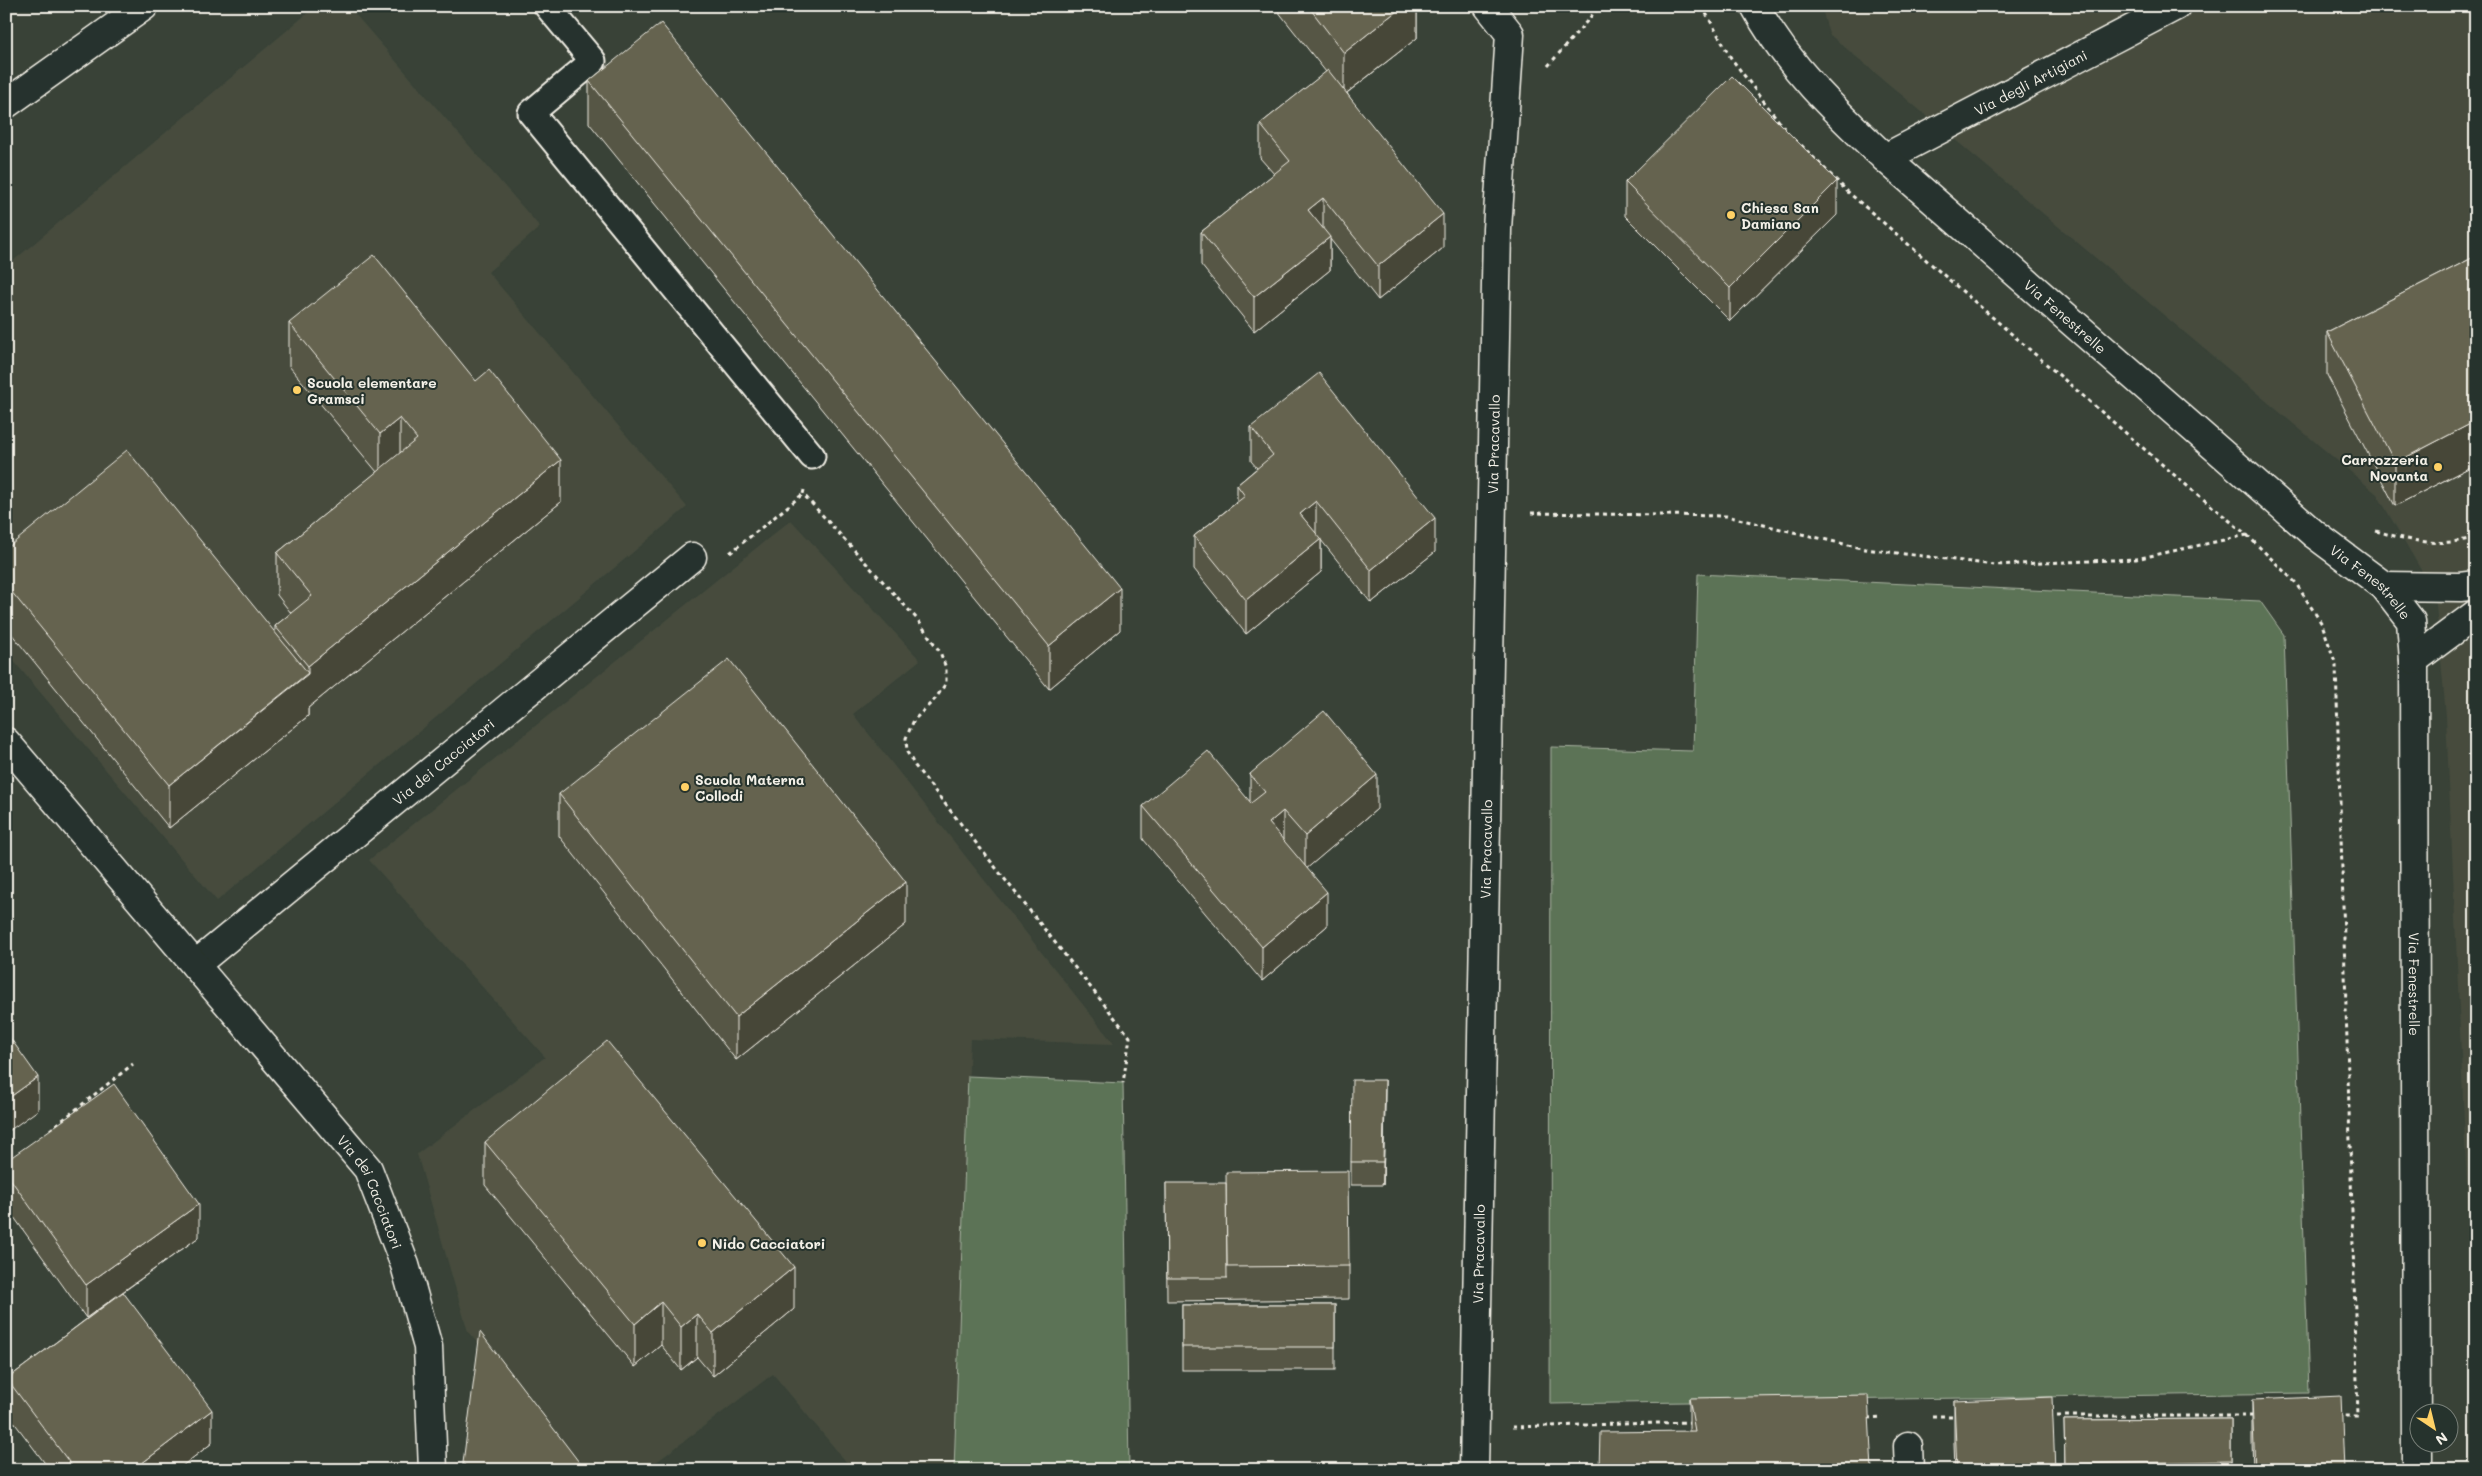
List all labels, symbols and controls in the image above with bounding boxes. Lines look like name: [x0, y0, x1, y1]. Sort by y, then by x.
street label: Via degli Artigiani: [1971, 45, 2090, 119]
place label: Chiesa San Damiano: [1741, 198, 1819, 233]
marker: Chiesa San Damiano: [1725, 209, 1737, 221]
street label: Via Fenestrelle: [2020, 275, 2111, 358]
place label: Scuola elementare Gramsci: [307, 373, 437, 408]
marker: Scuola elementare Gramsci: [291, 384, 303, 396]
street label: Via Pracavallo: [1483, 394, 1503, 494]
place label: Carrozzeria Novanta: [2341, 450, 2428, 485]
marker: Carrozzeria Novanta: [2432, 461, 2444, 473]
street label: Via Fenestrelle: [2327, 540, 2416, 623]
street label: Via dei Cacciatori: [388, 714, 498, 809]
place label: Scuola Materna Collodi: [695, 770, 805, 805]
marker: Scuola Materna Collodi: [679, 781, 691, 793]
street label: Via Pracavallo: [1475, 799, 1496, 899]
street label: Via Fenestrelle: [2405, 932, 2424, 1036]
street label: Via dei Cacciatori: [333, 1131, 407, 1251]
street label: Via Pracavallo: [1468, 1204, 1488, 1304]
place label: Nido Cacciatori: [712, 1234, 826, 1253]
marker: Nido Cacciatori: [696, 1237, 708, 1249]
north arrow: [2410, 1404, 2460, 1454]
text: N: [2432, 1428, 2452, 1450]

